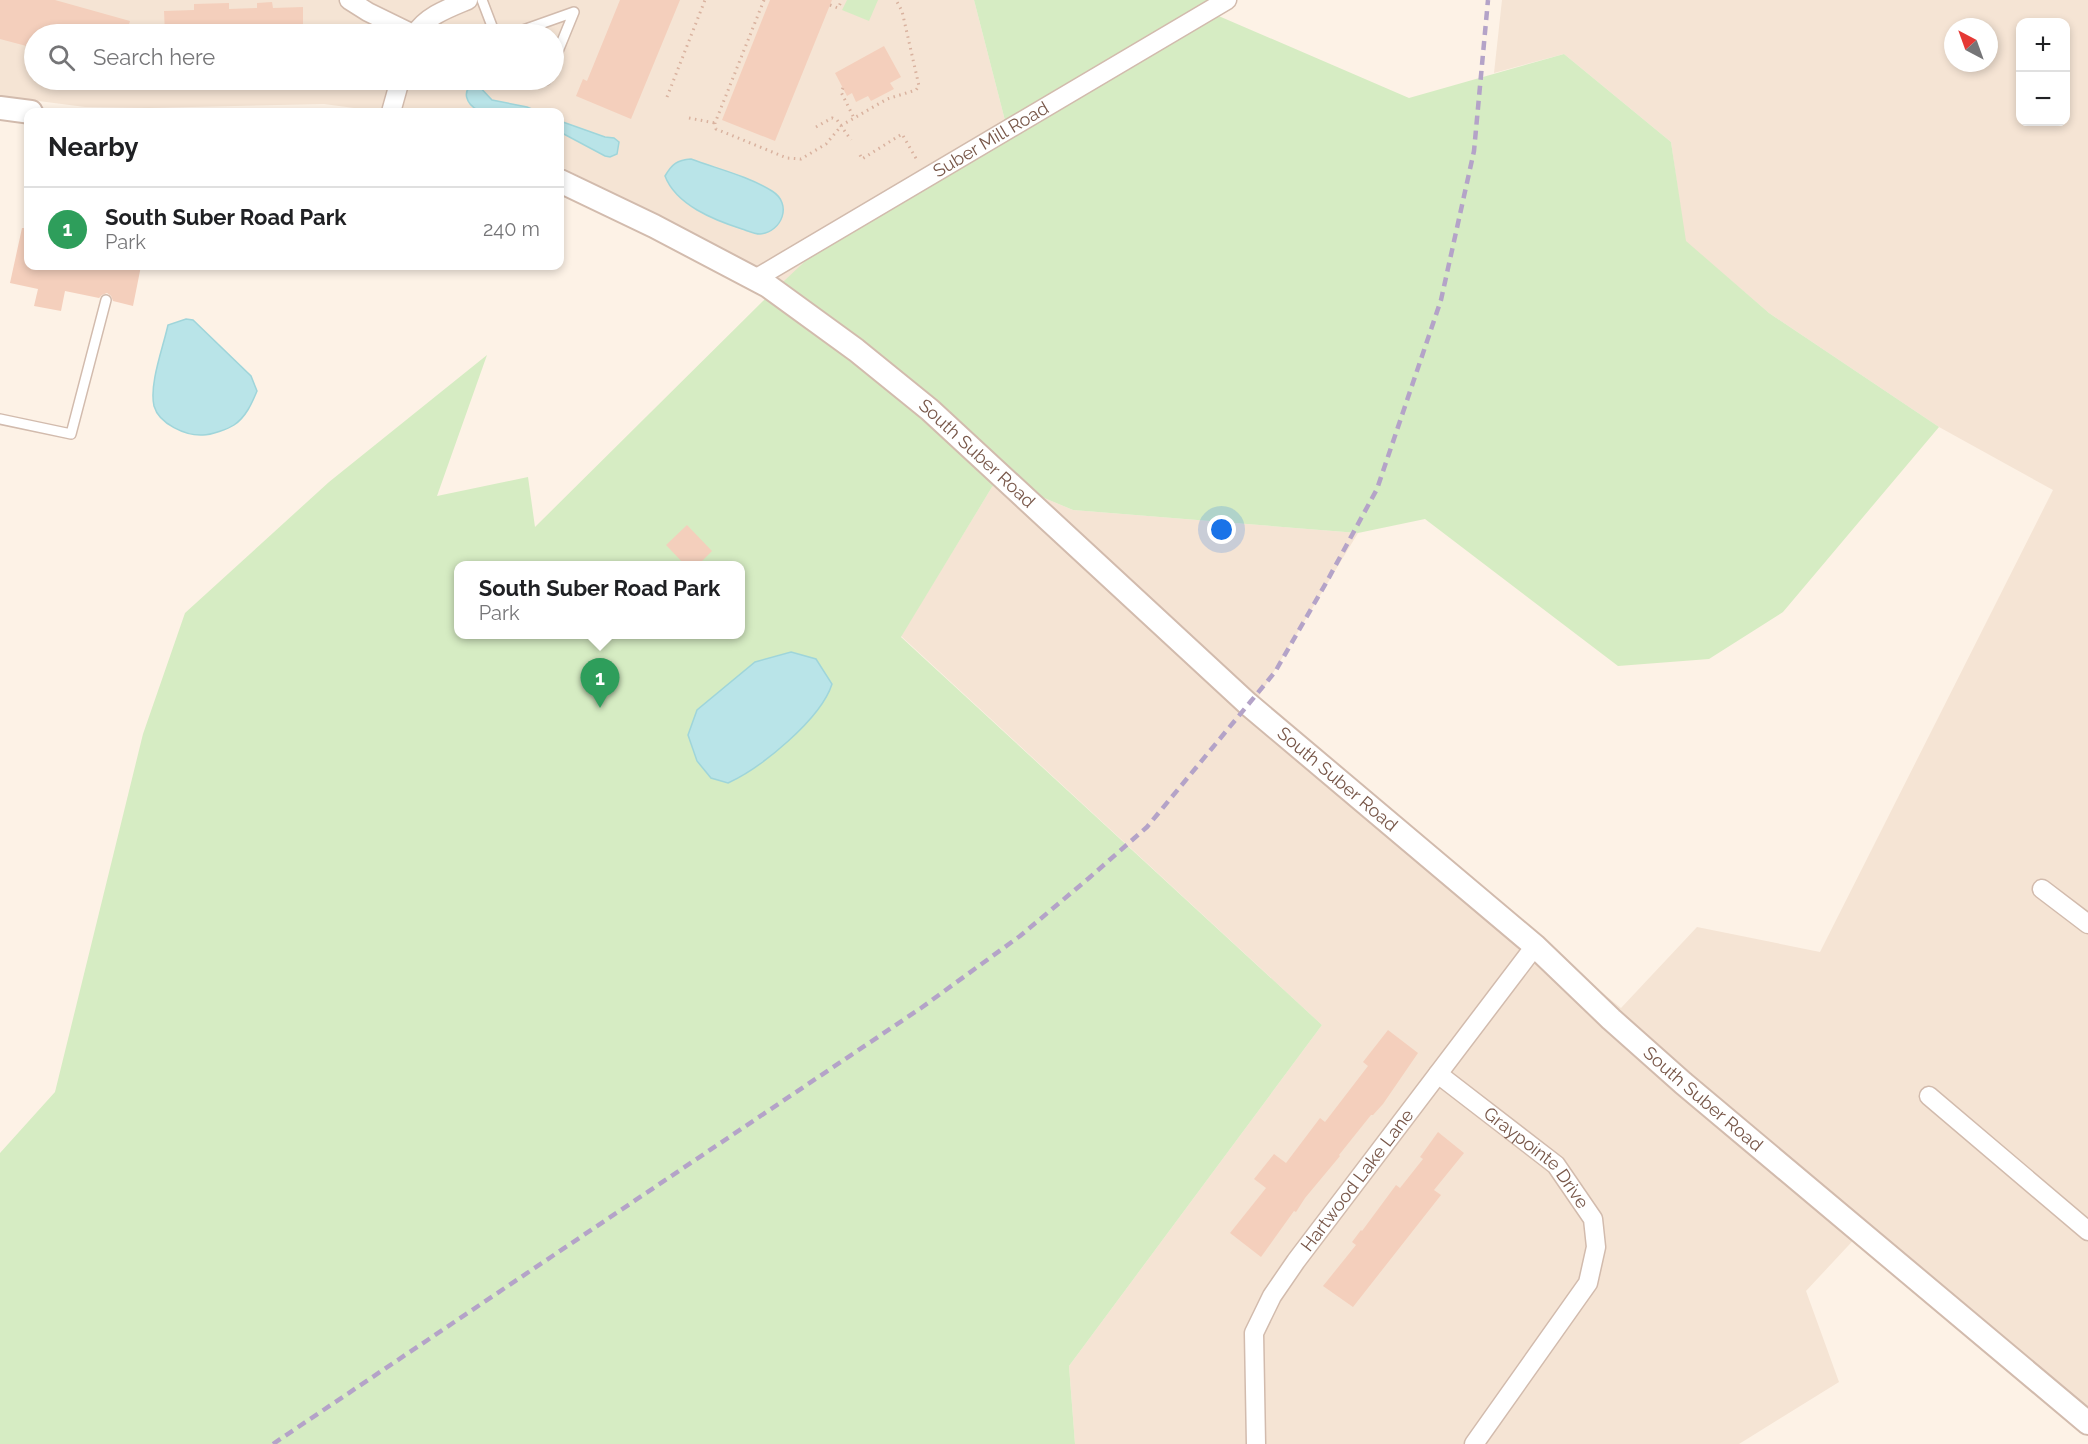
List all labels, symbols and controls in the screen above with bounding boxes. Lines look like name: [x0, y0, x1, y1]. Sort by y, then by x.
north arrow: [1944, 18, 1998, 72]
map controls: [2016, 18, 2070, 126]
button: +: [2016, 18, 2070, 72]
search box: [24, 24, 564, 90]
icon: search: [45, 41, 78, 74]
text: Search here: [93, 44, 215, 70]
button: −: [2016, 72, 2070, 126]
street label: Suber Mill Road: [929, 97, 1052, 181]
text: Nearby: [48, 132, 138, 162]
text: South Suber Road Park: [105, 204, 347, 230]
text: 1: [63, 217, 72, 241]
text: 240 m: [483, 217, 540, 241]
text: Park: [105, 230, 146, 254]
street label: South Suber Road: [915, 394, 1040, 512]
your location: [1207, 515, 1236, 544]
popup: [454, 561, 745, 639]
text: South Suber Road Park: [479, 575, 720, 601]
text: Park: [479, 601, 520, 625]
pin: 1: [580, 658, 620, 708]
street label: South Suber Road: [1273, 722, 1402, 835]
street label: South Suber Road: [1639, 1042, 1767, 1156]
street label: Graypointe Drive: [1480, 1102, 1594, 1213]
street label: Hartwood Lake Lane: [1296, 1104, 1418, 1255]

